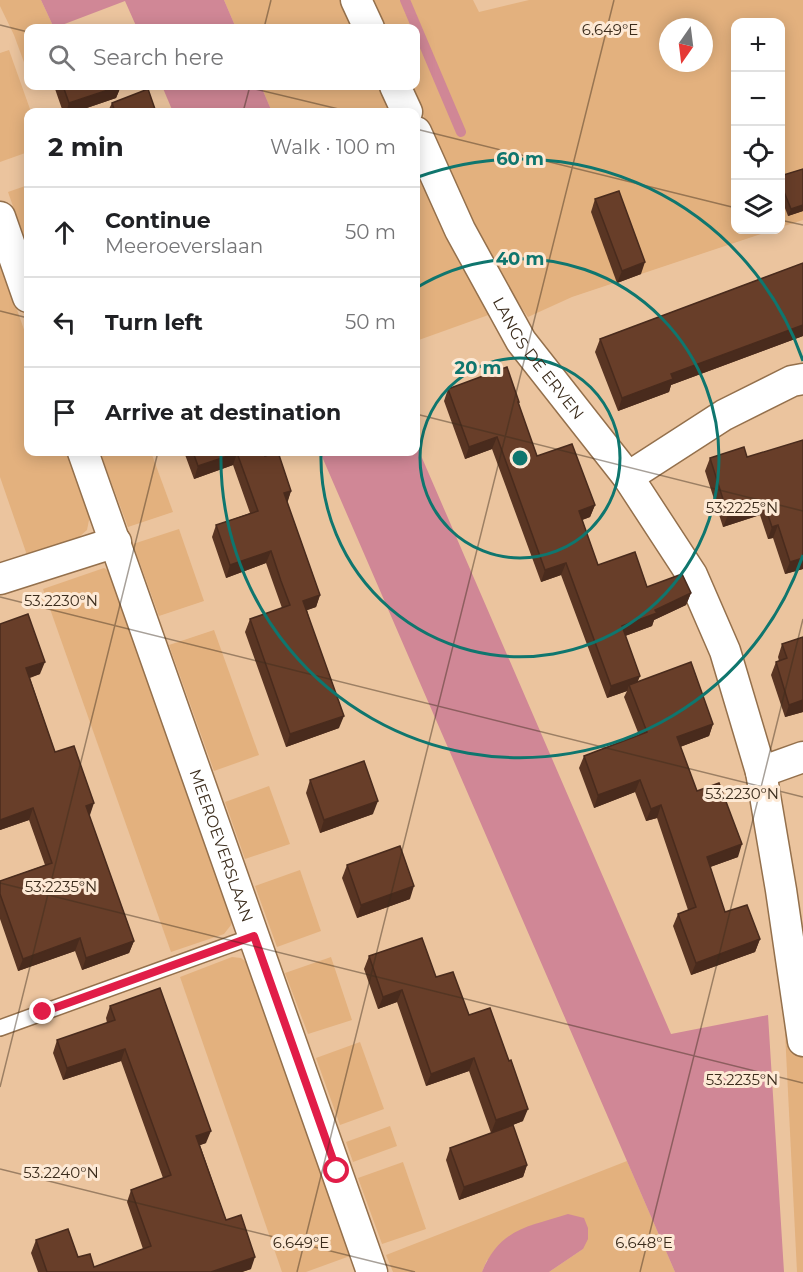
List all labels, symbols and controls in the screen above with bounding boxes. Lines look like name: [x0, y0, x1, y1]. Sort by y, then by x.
north arrow: [659, 18, 713, 72]
map controls: [731, 18, 785, 234]
button: +: [731, 18, 785, 72]
text: 6.649°E: [582, 20, 638, 39]
search box: [24, 24, 420, 90]
icon: search: [45, 41, 78, 74]
text: Search here: [93, 44, 224, 71]
button: −: [731, 72, 785, 126]
button: locate: [731, 126, 785, 180]
text: 2 min: [48, 131, 124, 163]
text: Walk · 100 m: [270, 135, 396, 159]
text: 60 m: [496, 148, 544, 170]
button: layers: [731, 180, 785, 234]
text: Continue: [105, 207, 211, 234]
icon: ahead: [48, 216, 81, 249]
text: 50 m: [345, 220, 396, 244]
text: Meeroeverslaan: [105, 234, 263, 258]
text: 40 m: [496, 248, 544, 270]
street label: LANGS DE ERVEN: [489, 294, 588, 423]
icon: left: [48, 306, 81, 339]
text: Turn left: [105, 309, 203, 336]
text: 50 m: [345, 310, 396, 334]
text: 20 m: [455, 357, 501, 379]
icon: arrive: [48, 396, 81, 429]
text: Arrive at destination: [105, 399, 341, 426]
centre of rings: [510, 448, 530, 468]
text: 53.2225°N: [706, 498, 778, 517]
text: 53.2230°N: [24, 591, 98, 610]
street label: MEEROEVERSLAAN: [185, 766, 257, 924]
text: 53.2230°N: [705, 784, 779, 803]
text: 53.2235°N: [25, 877, 97, 896]
route end: [29, 998, 55, 1024]
text: 53.2235°N: [706, 1070, 778, 1089]
route start: [323, 1157, 349, 1183]
text: 53.2240°N: [23, 1163, 99, 1182]
text: 6.649°E: [273, 1233, 329, 1252]
text: 6.648°E: [615, 1233, 673, 1252]

